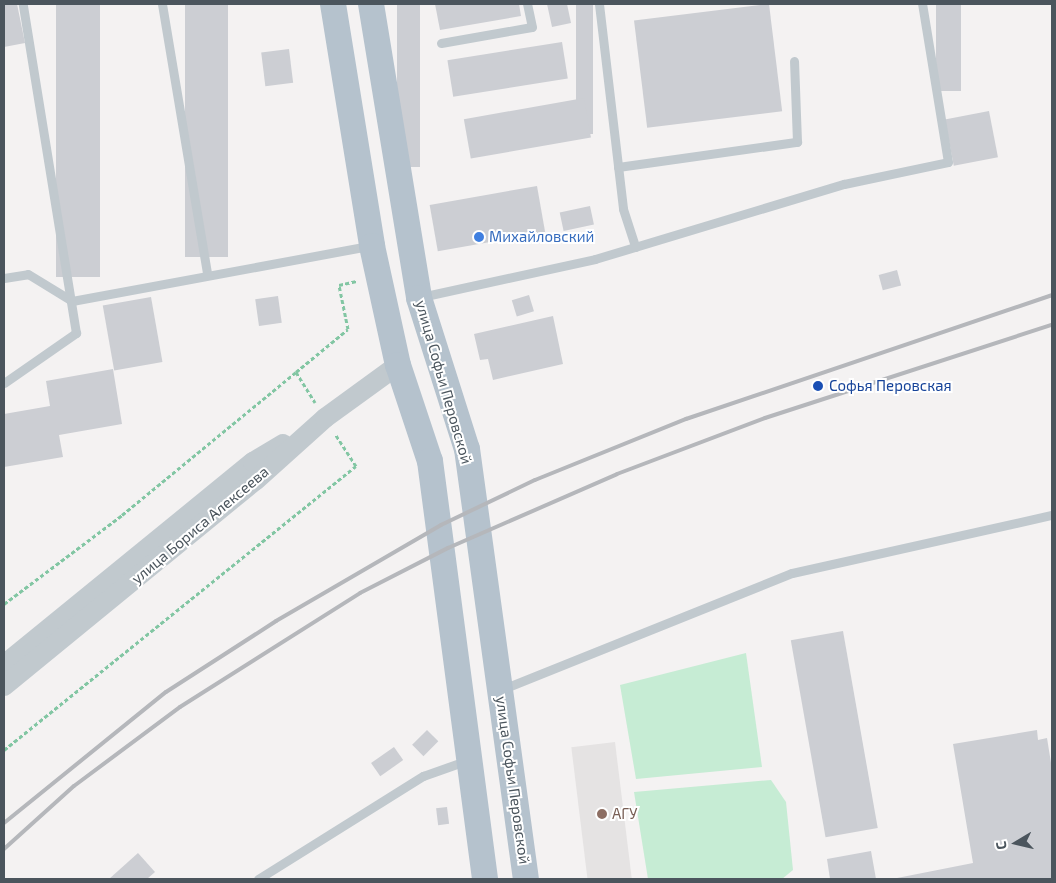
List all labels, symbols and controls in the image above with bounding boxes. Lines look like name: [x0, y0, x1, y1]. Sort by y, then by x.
place label: Михайловский: [489, 228, 594, 246]
marker: Михайловский: [473, 231, 485, 243]
street label: улица Софьи Перовской: [412, 298, 476, 466]
place label: Софья Перовская: [829, 377, 952, 395]
marker: Софья Перовская: [811, 379, 825, 393]
street label: улица Бориса Алексеева: [128, 462, 272, 588]
street label: улица Софьи Перовской: [492, 695, 534, 865]
place label: АГУ: [612, 805, 638, 823]
marker: АГУ: [596, 808, 608, 820]
north arrow: [991, 818, 1041, 868]
text: С: [992, 840, 1010, 851]

